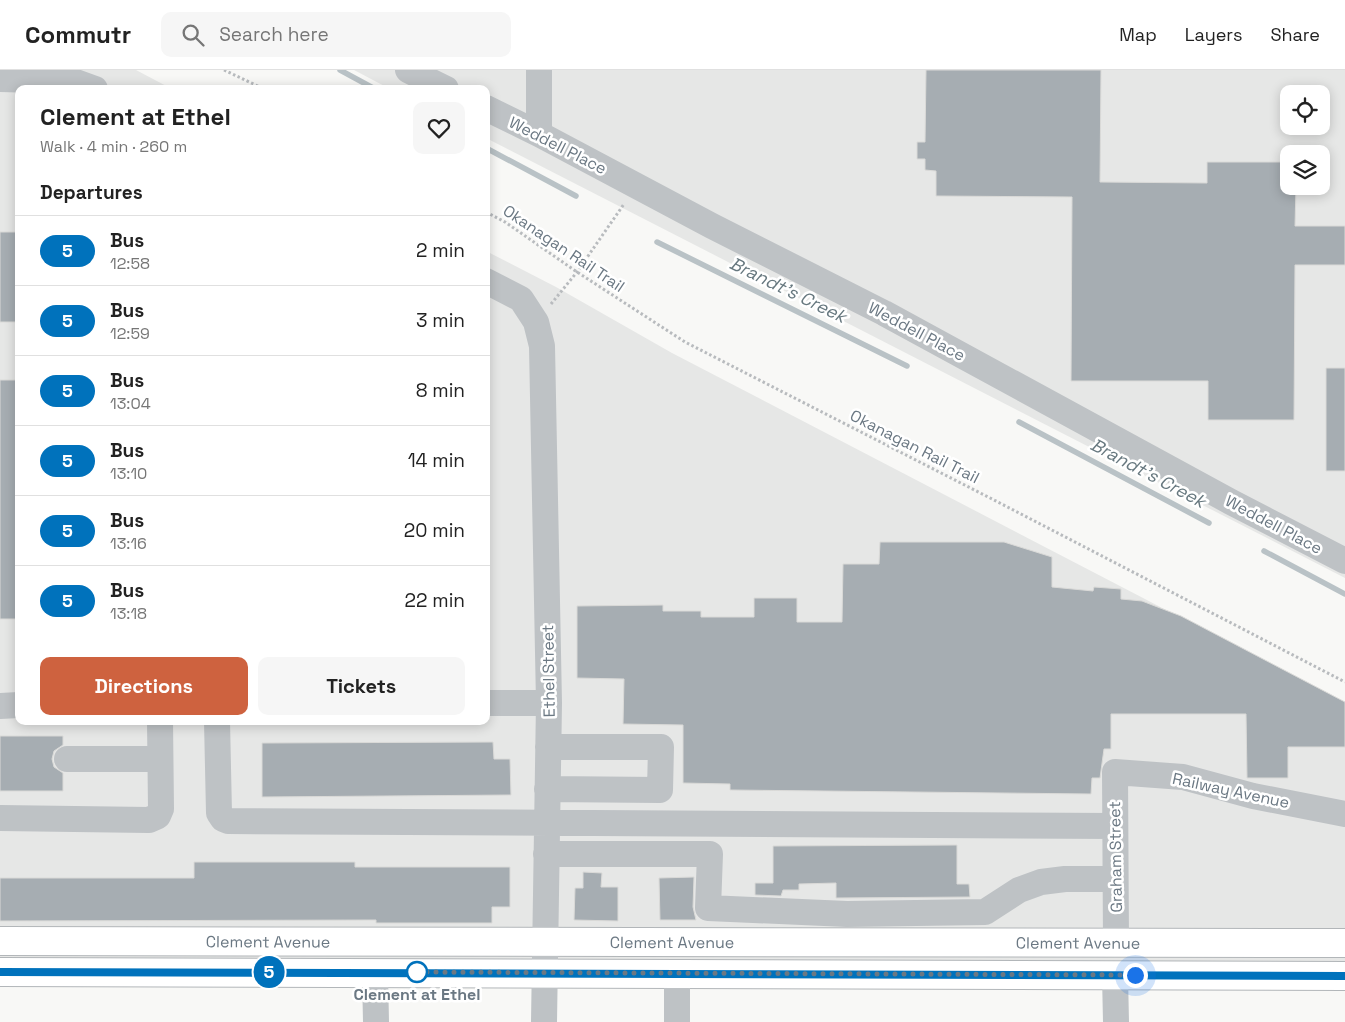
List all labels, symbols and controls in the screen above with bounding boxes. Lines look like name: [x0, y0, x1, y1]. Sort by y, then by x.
search box: [161, 12, 511, 57]
text: Commutr: [25, 19, 131, 50]
icon: search: [179, 21, 207, 49]
text: Search here: [219, 22, 329, 47]
text: Map: [1119, 23, 1157, 46]
text: Layers: [1185, 23, 1242, 46]
text: Share: [1270, 23, 1320, 46]
map controls: [1280, 85, 1330, 195]
button: locate: [1280, 85, 1330, 135]
text: Clement at Ethel: [40, 101, 231, 132]
button: heart: [413, 102, 465, 154]
street label: Weddell Place: [505, 112, 610, 179]
text: Walk · 4 min · 260 m: [40, 136, 187, 157]
button: layers: [1280, 145, 1330, 195]
text: Departures: [40, 180, 143, 205]
street label: Okanagan Rail Trail: [499, 200, 629, 297]
text: Bus: [110, 228, 144, 253]
text: 2 min: [416, 238, 465, 263]
text: 5: [62, 239, 73, 262]
water label: Brandt's Creek: [726, 251, 853, 329]
text: 12:58: [110, 253, 150, 274]
street label: Weddell Place: [865, 297, 969, 366]
text: Bus: [110, 298, 144, 323]
text: 3 min: [416, 308, 465, 333]
text: 5: [62, 309, 73, 332]
text: 12:59: [110, 323, 150, 344]
text: Bus: [110, 368, 144, 393]
text: 8 min: [416, 378, 465, 403]
text: 5: [62, 379, 73, 402]
text: 13:04: [110, 393, 151, 414]
street label: Okanagan Rail Trail: [847, 405, 983, 488]
water label: Brandt's Creek: [1087, 433, 1212, 514]
text: Bus: [110, 438, 144, 463]
text: 14 min: [408, 448, 465, 473]
text: 5: [62, 449, 73, 472]
text: 13:10: [110, 463, 147, 484]
street label: Weddell Place: [1222, 490, 1326, 559]
text: Bus: [110, 508, 144, 533]
text: 20 min: [404, 518, 465, 543]
text: 5: [62, 519, 73, 542]
text: 13:16: [110, 533, 147, 554]
text: Bus: [110, 578, 144, 603]
text: 22 min: [405, 588, 465, 613]
text: 5: [62, 589, 73, 612]
text: 13:18: [110, 603, 147, 624]
street label: Ethel Street: [537, 625, 560, 717]
button: Directions: [40, 657, 248, 715]
button: Tickets: [258, 657, 465, 715]
street label: Railway Avenue: [1171, 768, 1291, 813]
street label: Graham Street: [1104, 801, 1127, 913]
street label: Clement Avenue: [206, 931, 330, 952]
street label: Clement Avenue: [610, 932, 734, 953]
street label: Clement Avenue: [1016, 933, 1140, 954]
line badge: 5: [253, 956, 285, 988]
text: 5: [264, 960, 274, 983]
marker: Clement at Ethel: [406, 961, 428, 983]
your location: [1123, 963, 1148, 988]
place label: Clement at Ethel: [353, 984, 481, 1005]

